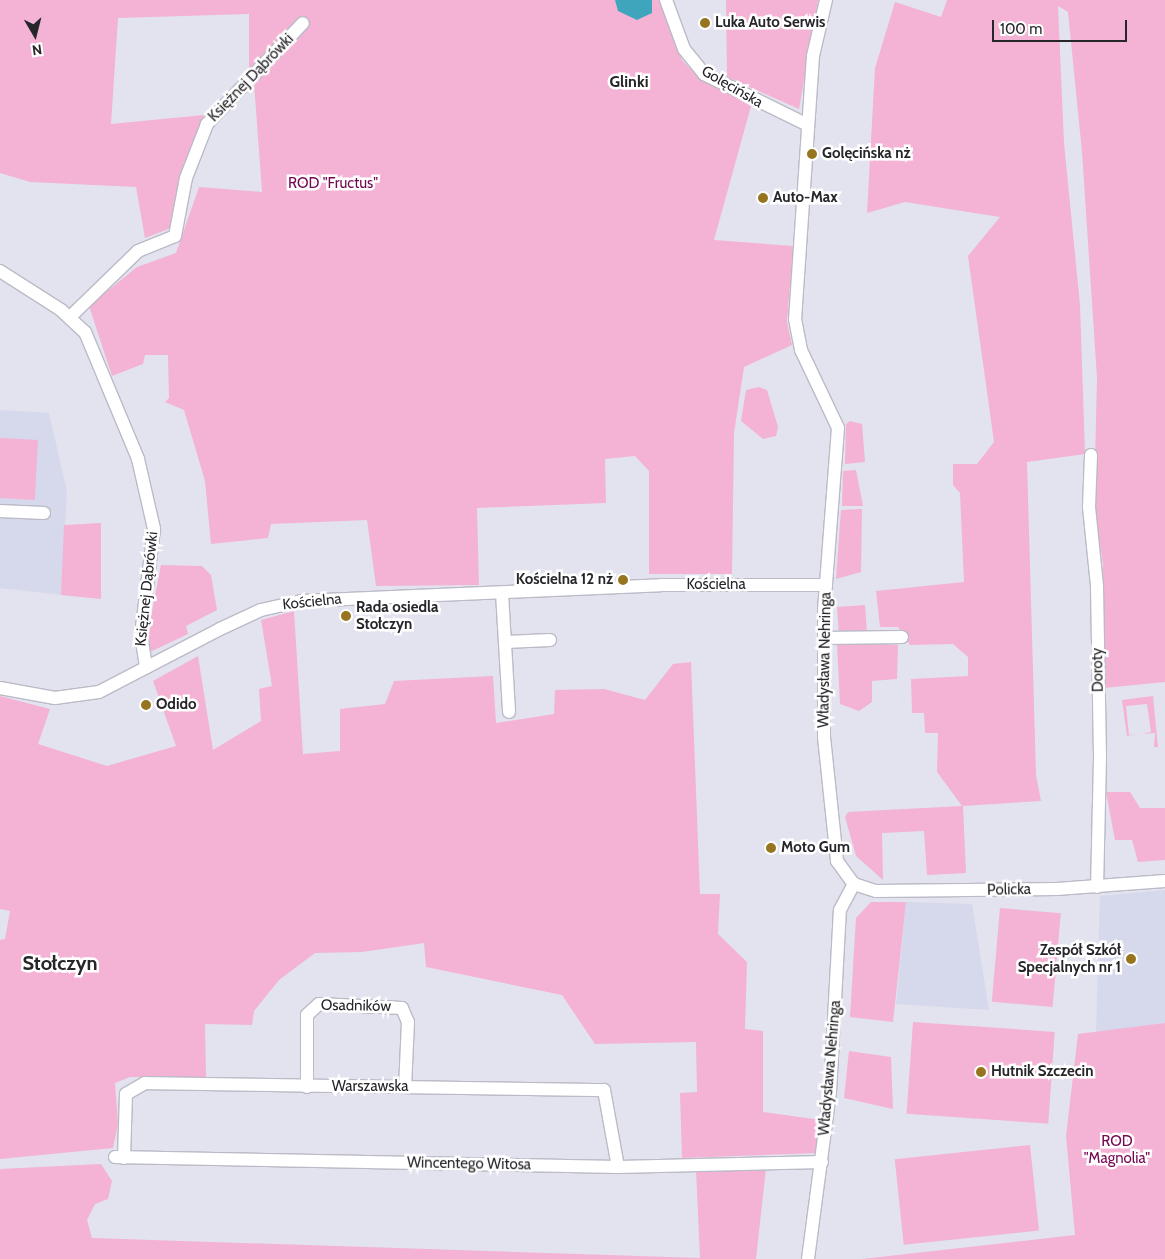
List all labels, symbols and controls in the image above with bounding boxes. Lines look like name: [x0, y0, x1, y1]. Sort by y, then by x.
north arrow: [10, 10, 60, 60]
scale bar: [995, 10, 1130, 42]
place label: Luka Auto Serwis: [715, 14, 825, 32]
marker: Luka Auto Serwis: [699, 17, 711, 29]
text: 100 m: [1000, 20, 1042, 38]
street label: Księżnej Dąbrówki: [205, 30, 297, 126]
text: N: [31, 40, 43, 59]
street label: Golęcińska: [698, 62, 766, 112]
district label: Glinki: [610, 72, 648, 92]
place label: Golęcińska nż: [822, 145, 911, 163]
marker: Golęcińska nż: [806, 148, 818, 160]
park label: ROD "Fructus": [288, 175, 378, 193]
place label: Auto-Max: [773, 189, 838, 207]
marker: Auto-Max: [757, 192, 769, 204]
street label: Księżnej Dąbrówki: [132, 531, 162, 647]
place label: Kościelna 12 nż: [516, 571, 613, 589]
marker: Kościelna 12 nż: [617, 574, 629, 586]
street label: Kościelna: [686, 576, 746, 594]
street label: Kościelna: [282, 590, 342, 614]
street label: Władysława Nehringa: [815, 592, 835, 728]
place label: Rada osiedla Stołczyn: [356, 598, 438, 633]
marker: Rada osiedla Stołczyn: [340, 610, 352, 622]
street label: Doroty: [1089, 648, 1107, 692]
place label: Odido: [156, 696, 197, 714]
marker: Odido: [140, 699, 152, 711]
place label: Moto Gum: [781, 839, 850, 857]
marker: Moto Gum: [765, 842, 777, 854]
street label: Policka: [987, 881, 1031, 899]
place label: Zespół Szkół Specjalnych nr 1: [1018, 941, 1121, 976]
district label: Stołczyn: [22, 951, 98, 975]
marker: Zespół Szkół Specjalnych nr 1: [1125, 953, 1137, 965]
street label: Osadników: [321, 996, 391, 1016]
street label: Władysława Nehringa: [815, 999, 845, 1137]
place label: Hutnik Szczecin: [991, 1063, 1093, 1081]
marker: Hutnik Szczecin: [975, 1066, 987, 1078]
street label: Warszawska: [332, 1078, 408, 1096]
park label: ROD "Magnolia": [1084, 1132, 1150, 1167]
street label: Wincentego Witosa: [407, 1154, 531, 1174]

